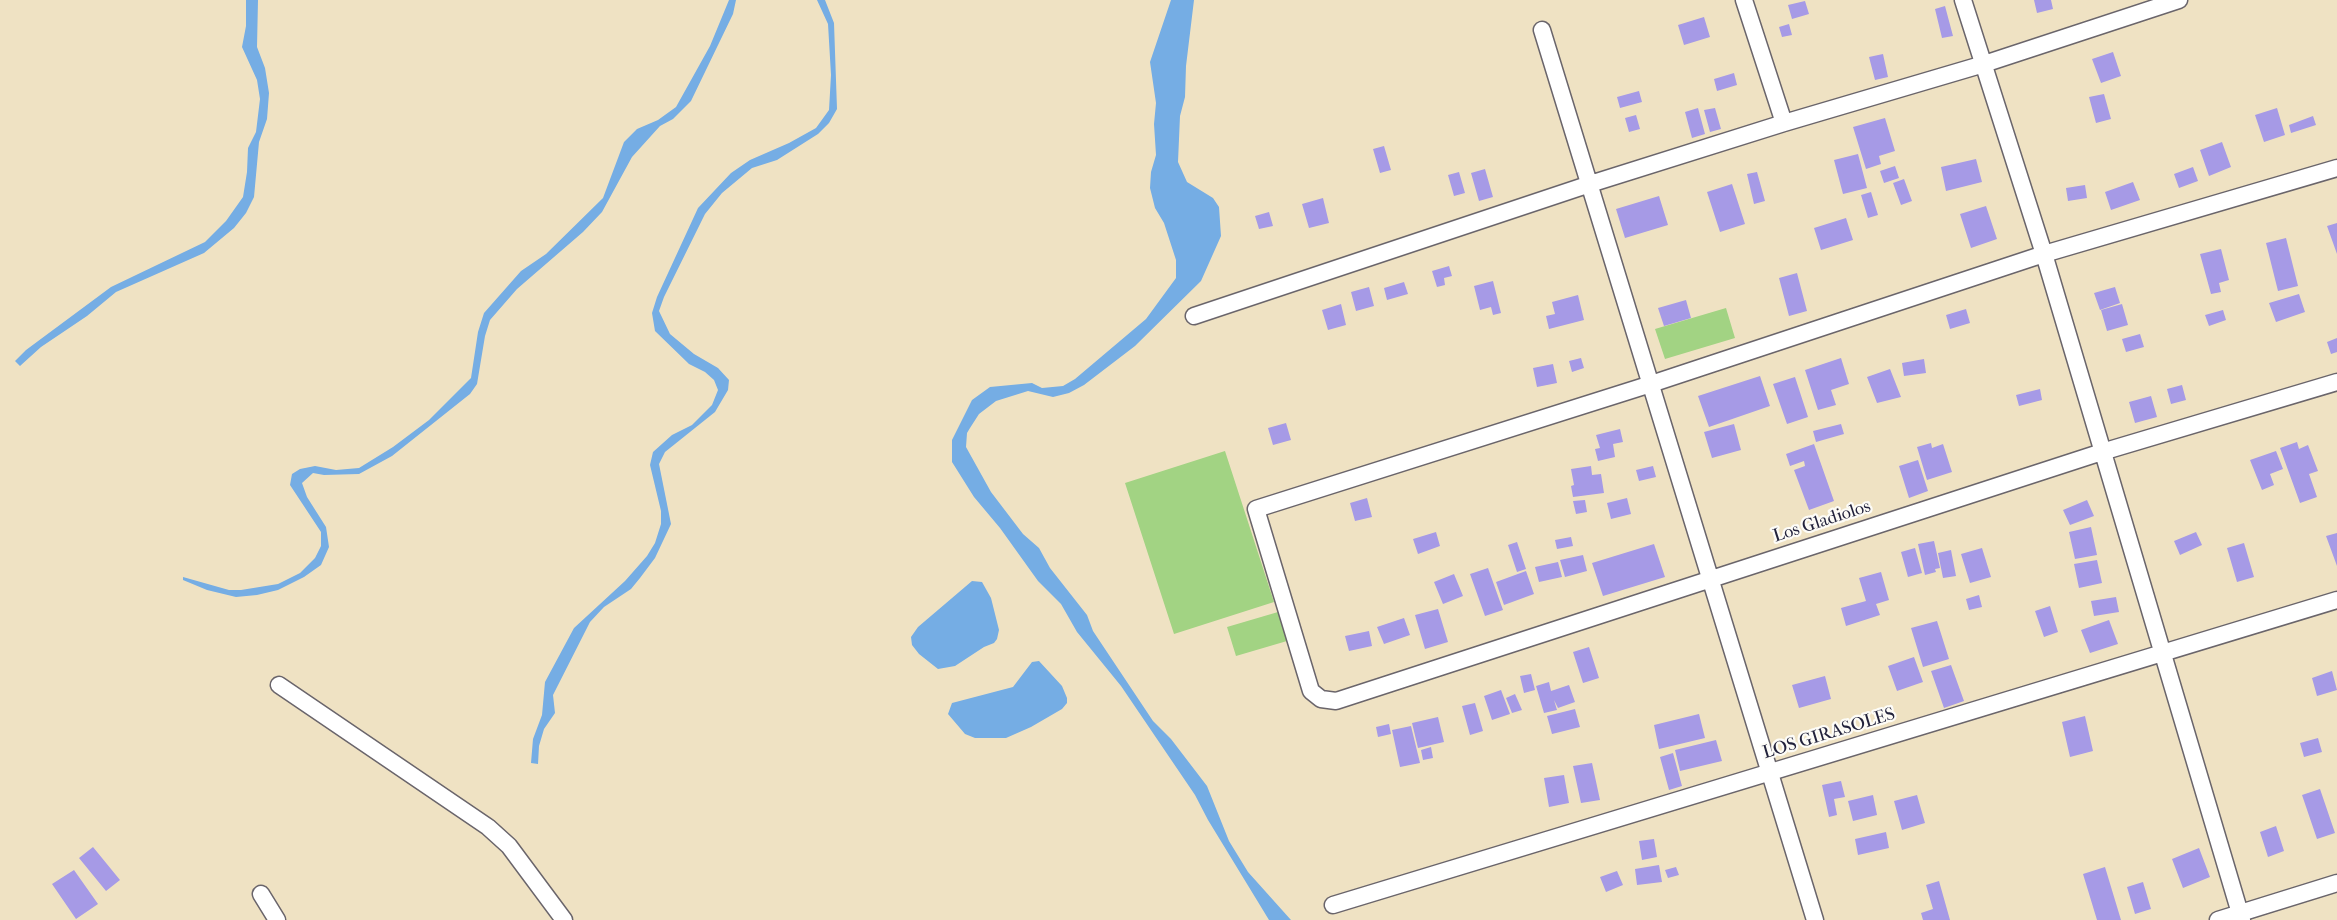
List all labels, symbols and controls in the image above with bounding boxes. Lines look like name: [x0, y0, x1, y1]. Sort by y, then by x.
street label: Los Gladiolos: [1771, 496, 1873, 548]
street label: LOS GIRASOLES: [1760, 704, 1898, 764]

